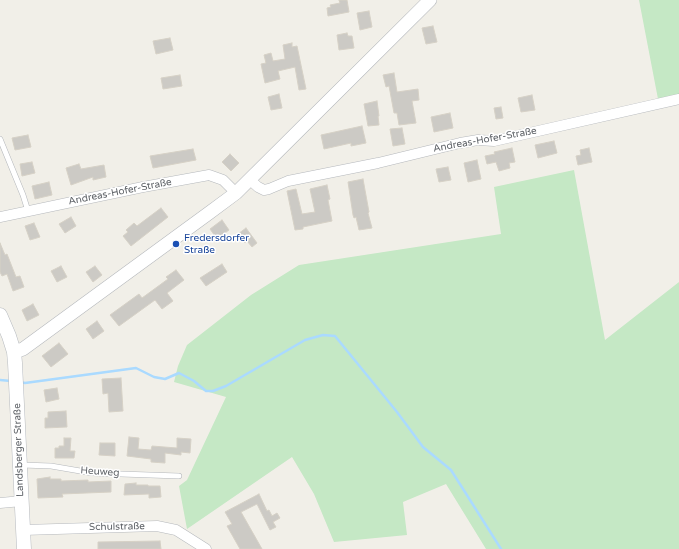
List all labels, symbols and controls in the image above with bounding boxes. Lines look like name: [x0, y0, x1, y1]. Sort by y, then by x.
street label: Andreas-Hofer-Straße: [432, 125, 538, 155]
street label: Andreas-Hofer-Straße: [67, 176, 173, 208]
place label: Fredersdorfer Straße: [184, 232, 249, 256]
marker: Fredersdorfer Straße: [171, 239, 181, 249]
street label: Landsberger Straße: [11, 403, 27, 497]
street label: Heuweg: [80, 465, 120, 479]
street label: Schulstraße: [89, 521, 145, 533]

